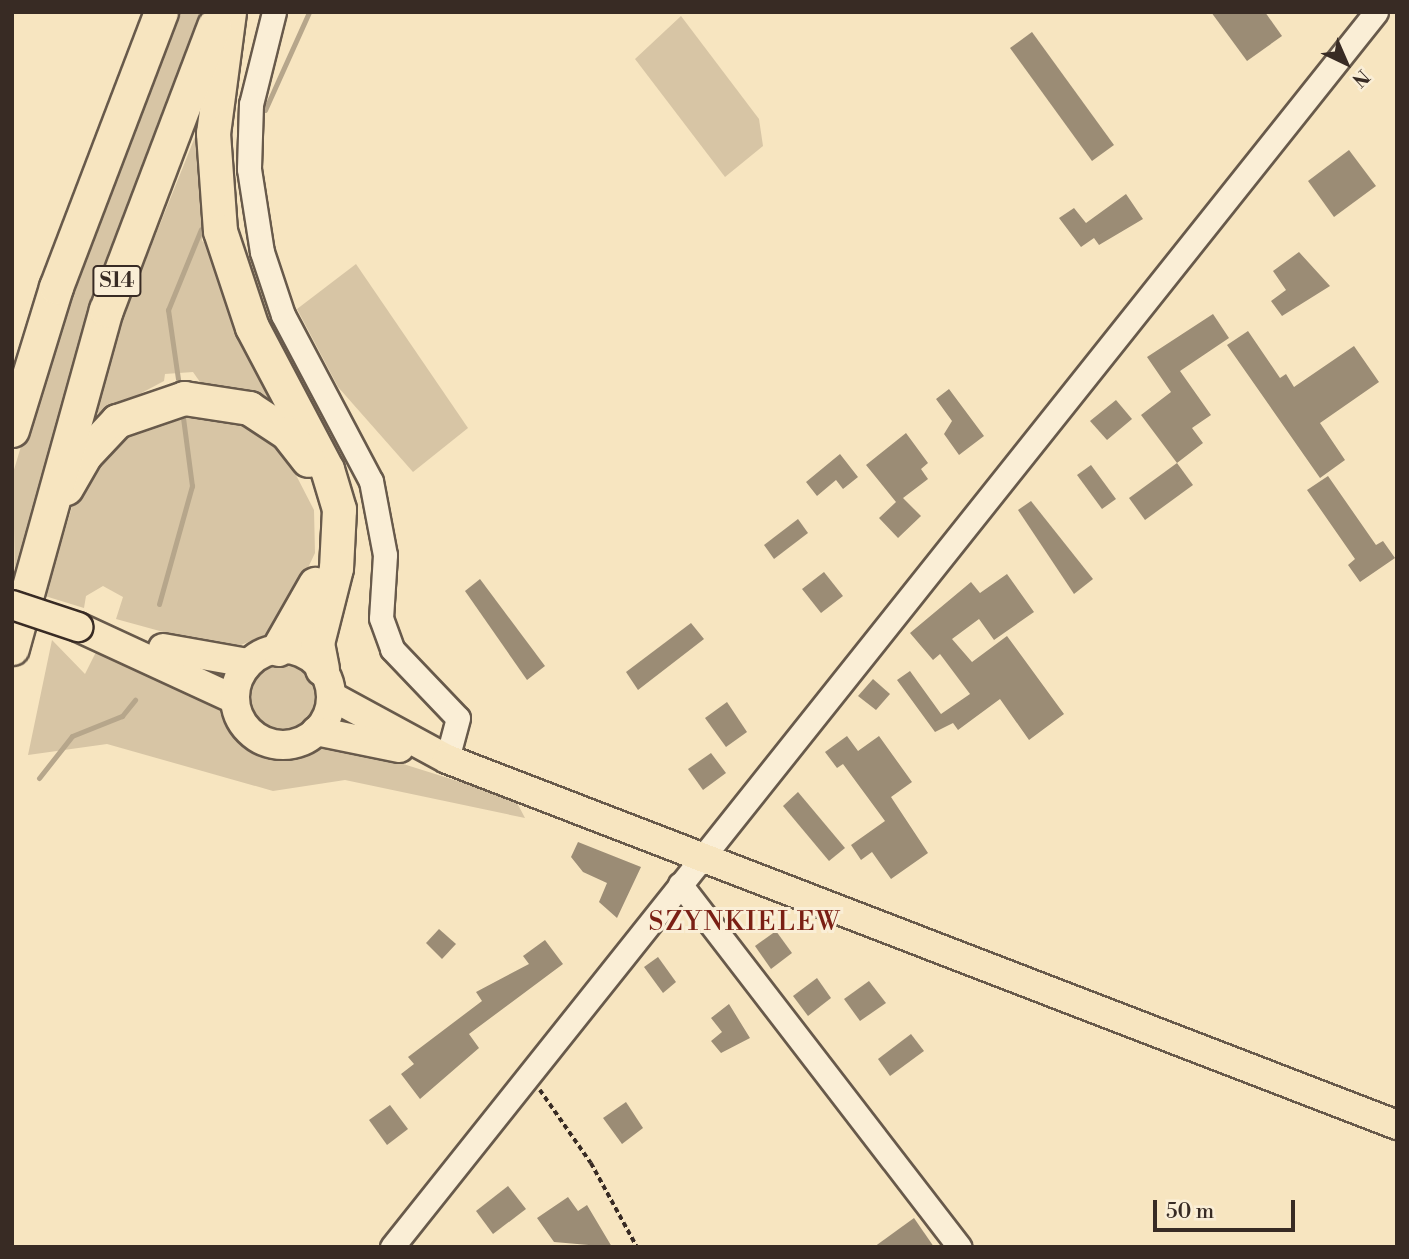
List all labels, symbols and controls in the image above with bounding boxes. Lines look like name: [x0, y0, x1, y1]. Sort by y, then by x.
north arrow: [1311, 28, 1381, 98]
text: N: [1347, 64, 1374, 92]
road number: S14: [91, 264, 143, 298]
district label: SZYNKIELEW: [650, 907, 840, 939]
scale bar: [1157, 1186, 1299, 1230]
text: 50 m: [1166, 1199, 1214, 1225]

